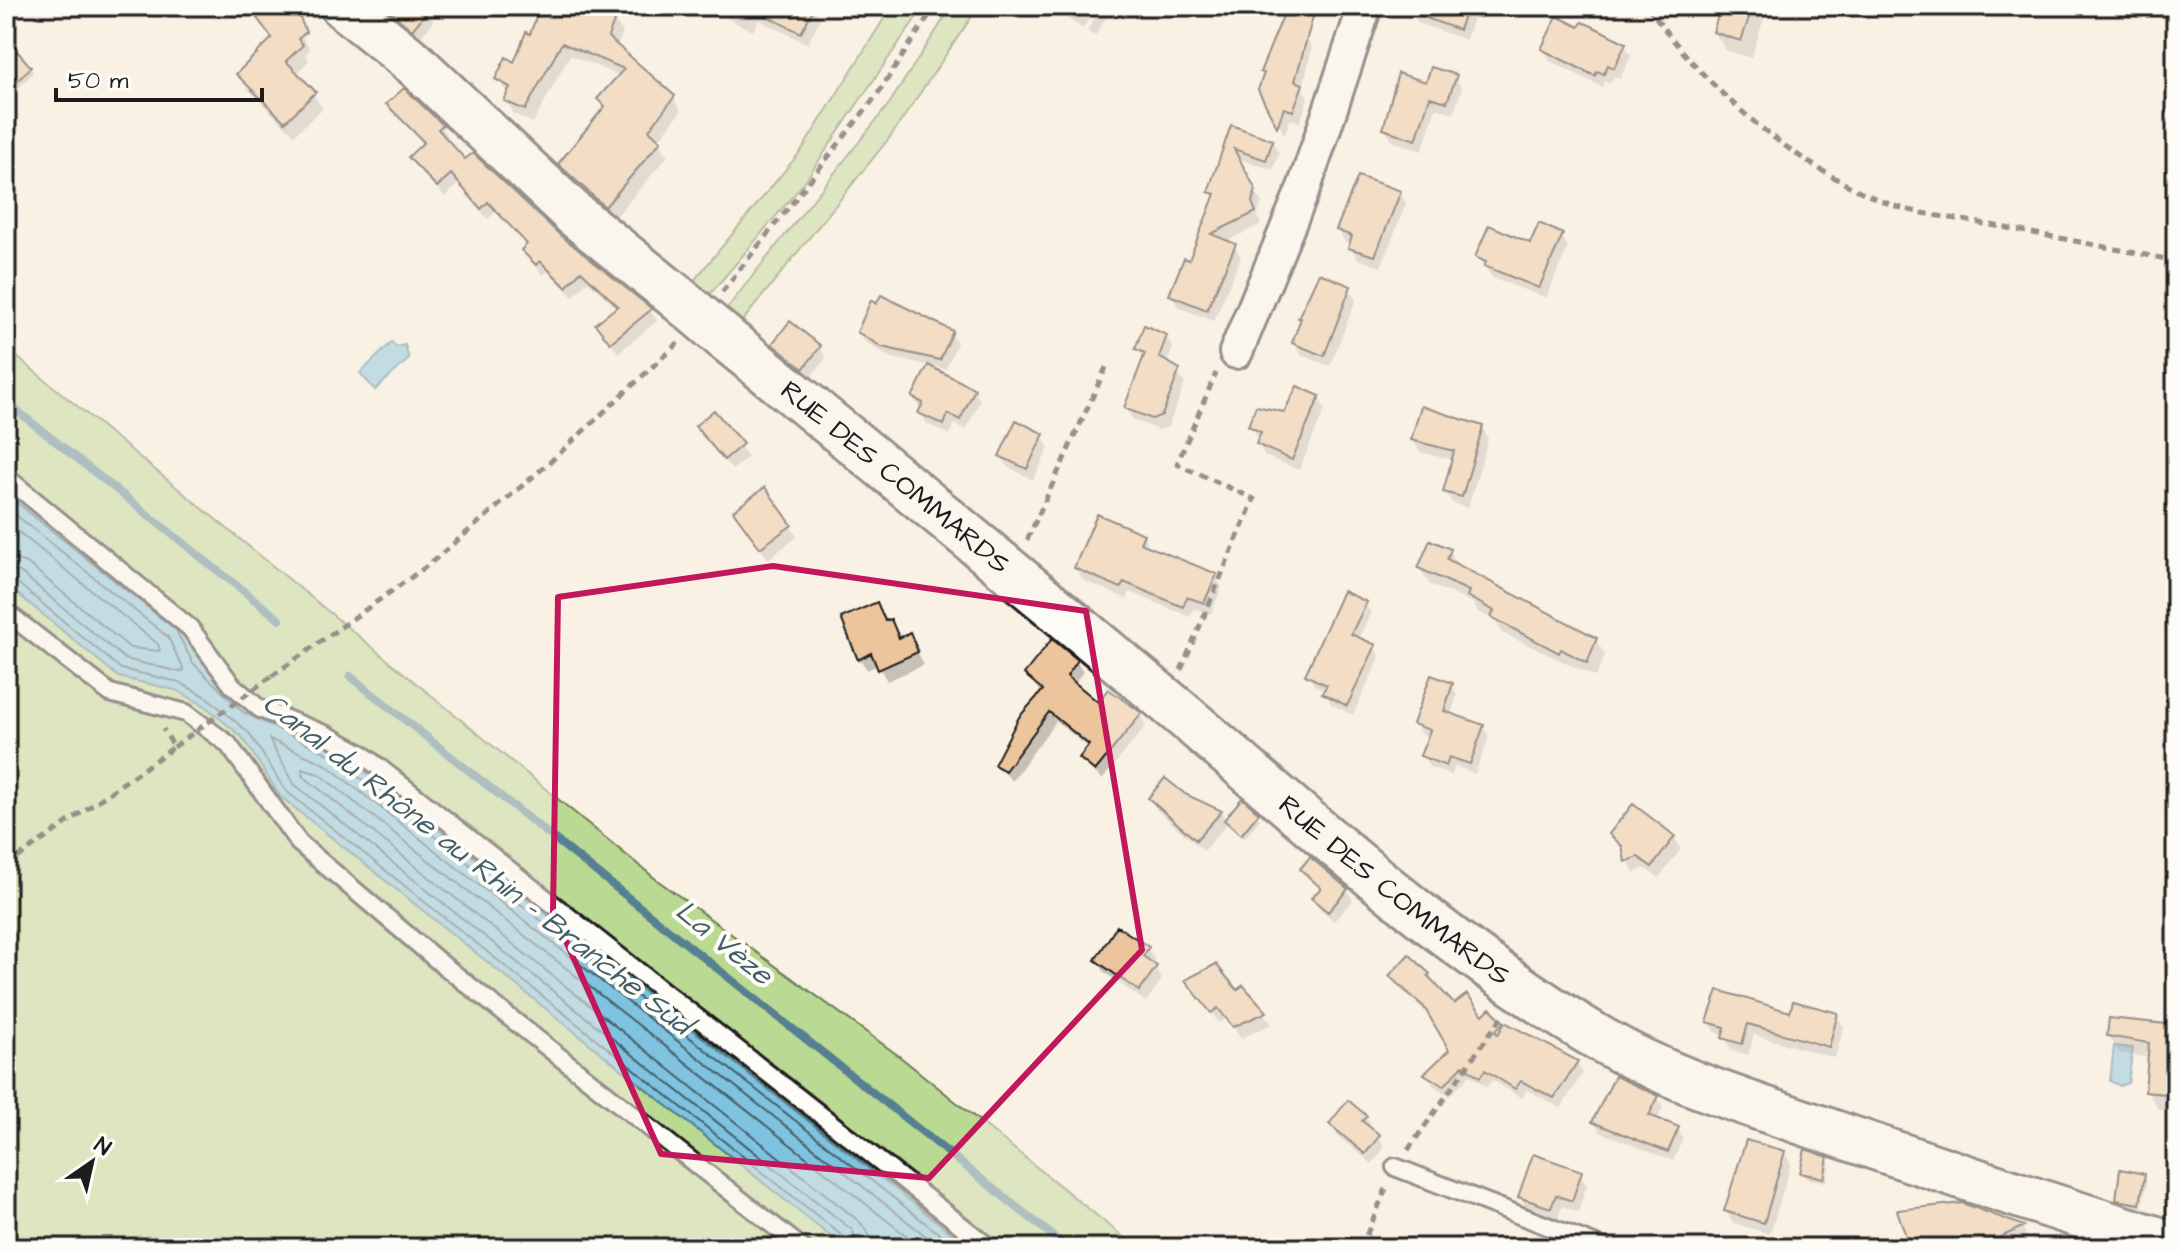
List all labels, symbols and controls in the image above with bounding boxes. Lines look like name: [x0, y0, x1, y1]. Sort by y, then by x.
scale bar: [56, 52, 262, 102]
text: 50 m: [68, 64, 129, 98]
street label: RUE DES COMMARDS: [772, 371, 1019, 583]
water label: Canal du Rhône au Rhin - Branche Sud: [254, 683, 705, 1048]
street label: RUE DES COMMARDS: [1270, 786, 1518, 995]
water label: La Vèze: [666, 891, 783, 996]
north arrow: [52, 1122, 132, 1202]
text: N: [88, 1130, 117, 1163]

